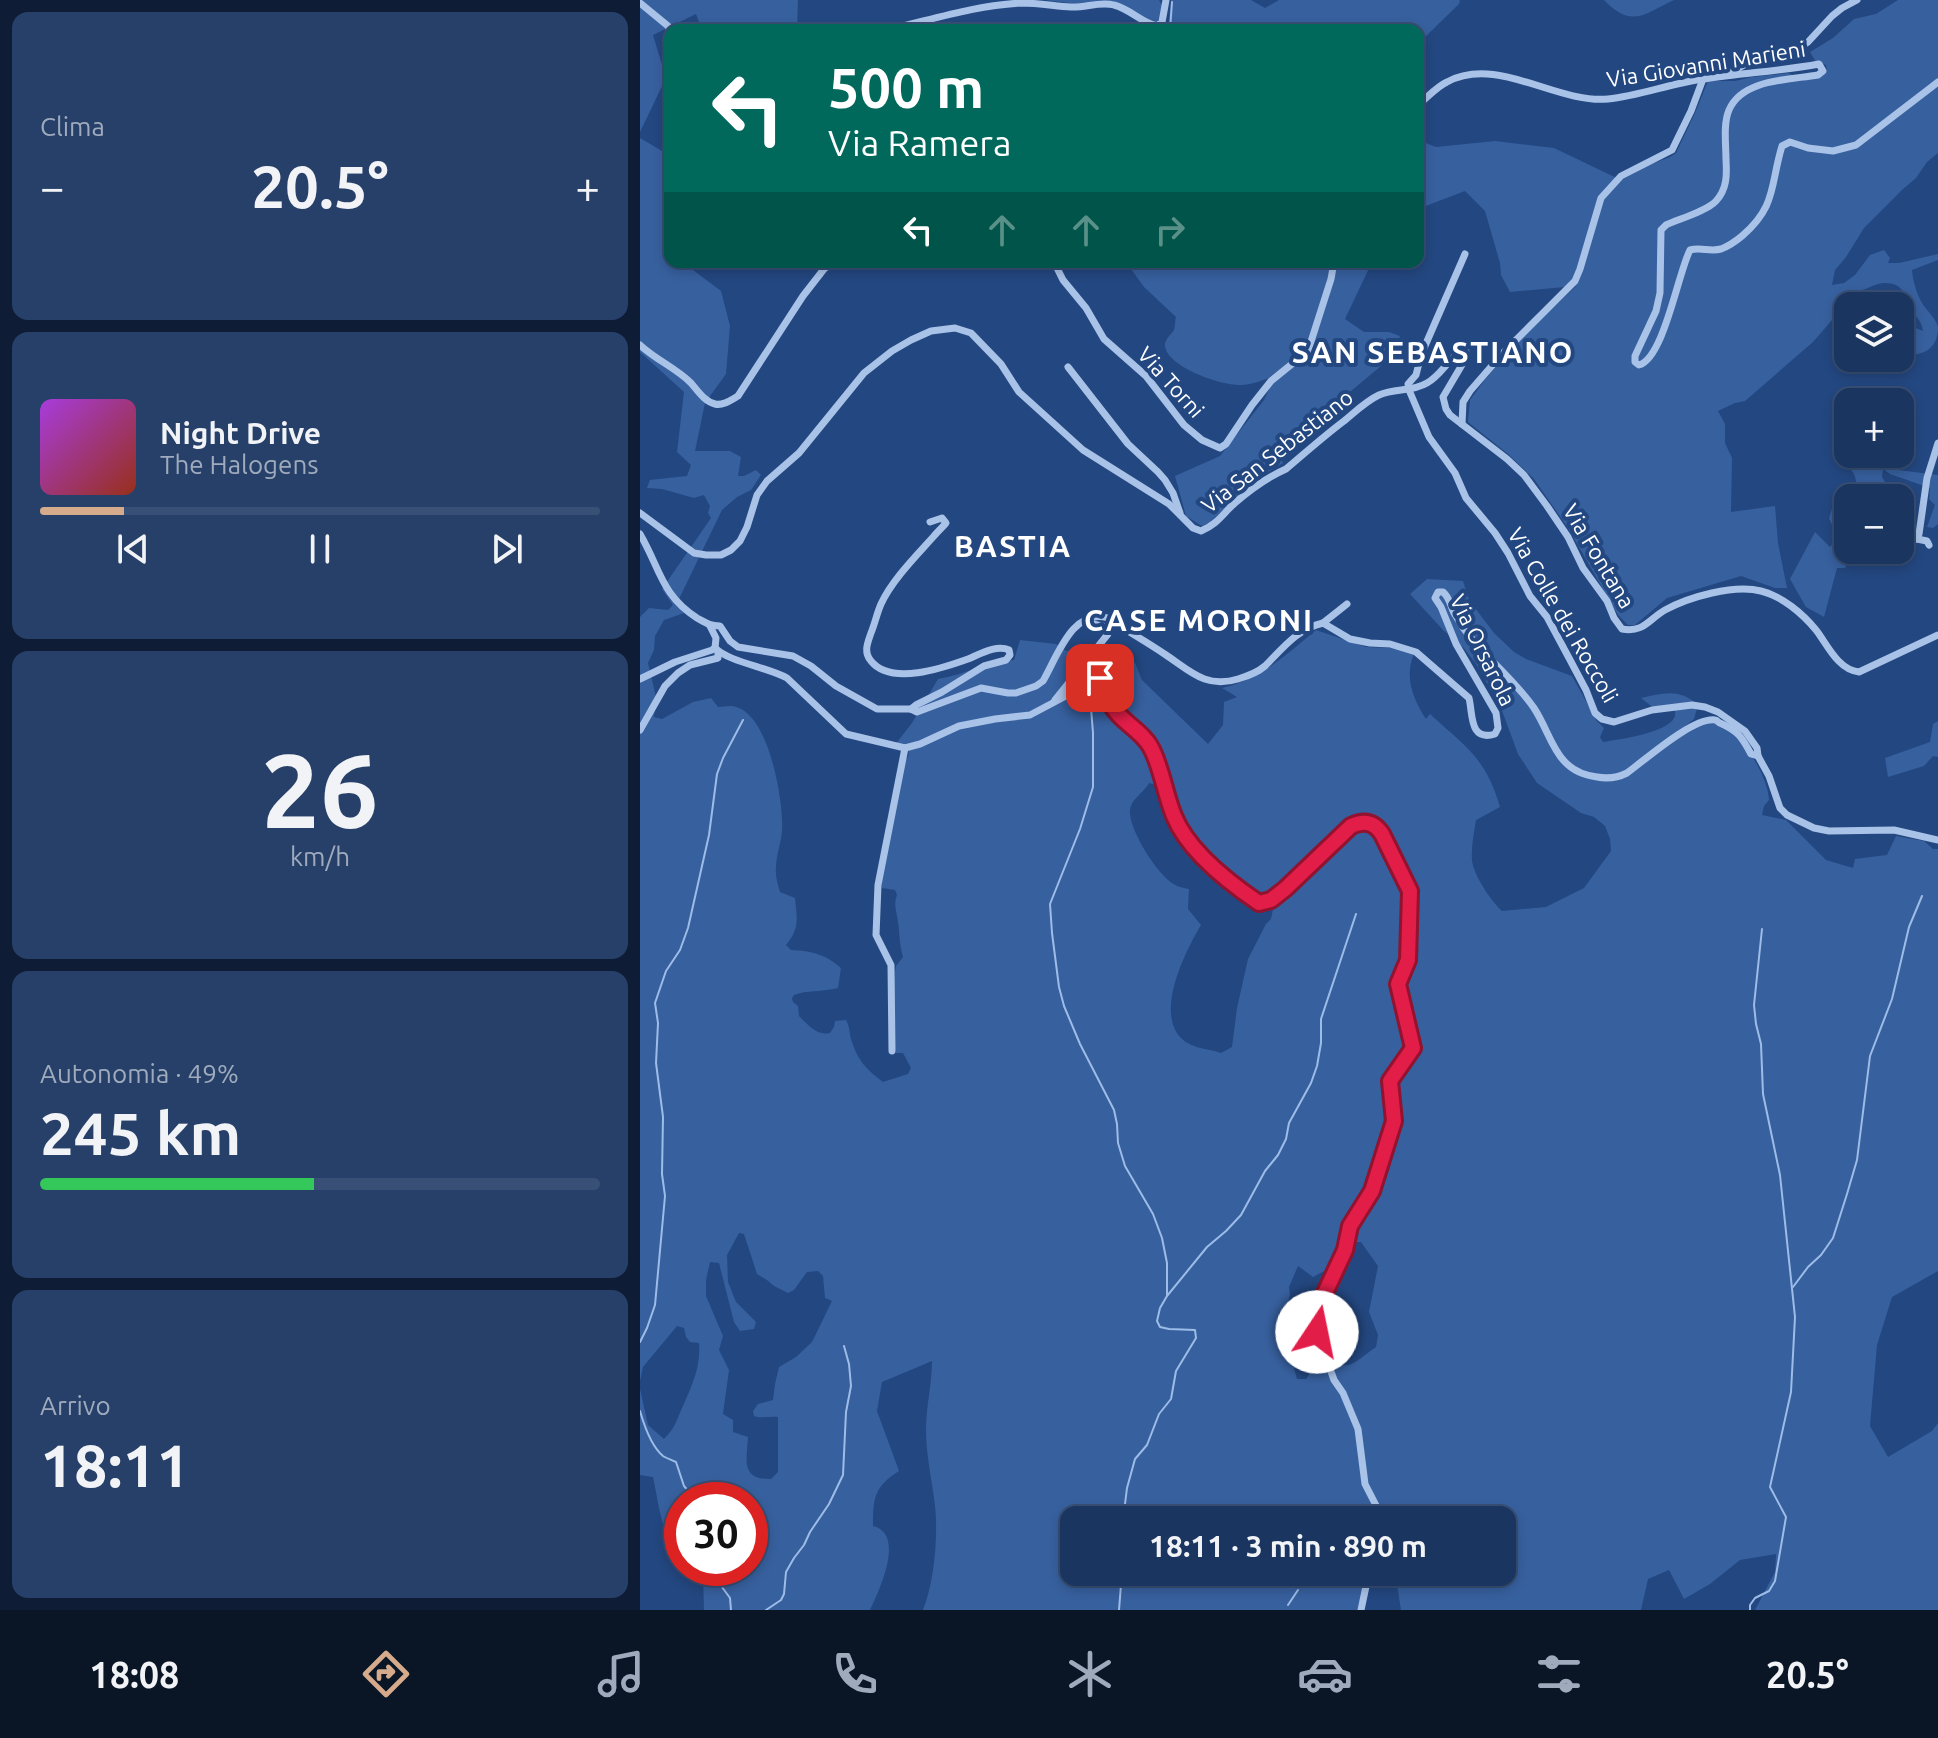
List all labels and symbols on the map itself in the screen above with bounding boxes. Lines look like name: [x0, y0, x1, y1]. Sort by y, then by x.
street label: Via Giovanni Marieni: [1605, 35, 1807, 92]
district label: SAN SEBASTIANO: [1292, 335, 1574, 369]
street label: Via Torni: [1133, 341, 1210, 422]
street label: Via San Sebastiano: [1196, 384, 1357, 517]
street label: Via Fontana: [1559, 499, 1640, 612]
street label: Via Colle dei Roccoli: [1503, 523, 1624, 707]
district label: BASTIA: [954, 529, 1072, 563]
street label: Via Orsarola: [1446, 590, 1521, 710]
district label: CASE MORONI: [1084, 603, 1314, 637]
pin: [1066, 644, 1134, 712]
position arrow: [1275, 1290, 1359, 1374]
speed limit sign: 30: [664, 1482, 768, 1586]

